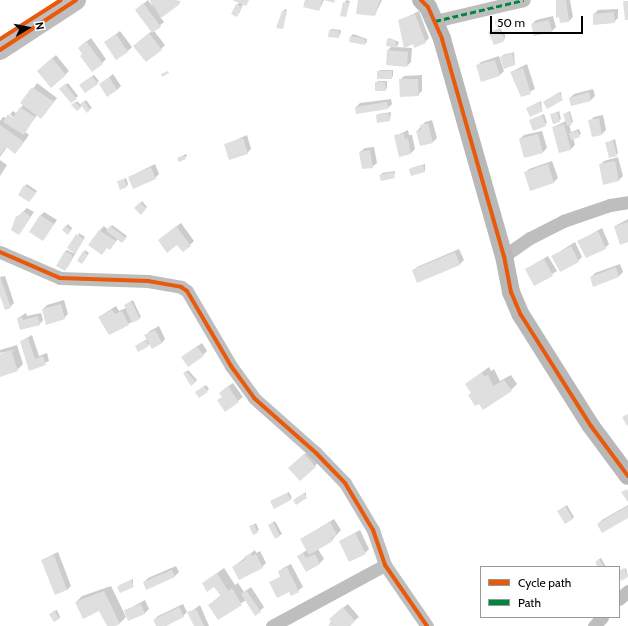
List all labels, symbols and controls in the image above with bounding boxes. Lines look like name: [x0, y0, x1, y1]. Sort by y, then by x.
north arrow: [8, 8, 48, 48]
scale bar: [492, 8, 585, 34]
text: 50 m: [497, 15, 525, 30]
text: N: [32, 21, 47, 31]
legend: [480, 566, 620, 618]
text: Cycle path: [518, 575, 571, 590]
text: Path: [518, 595, 541, 610]

